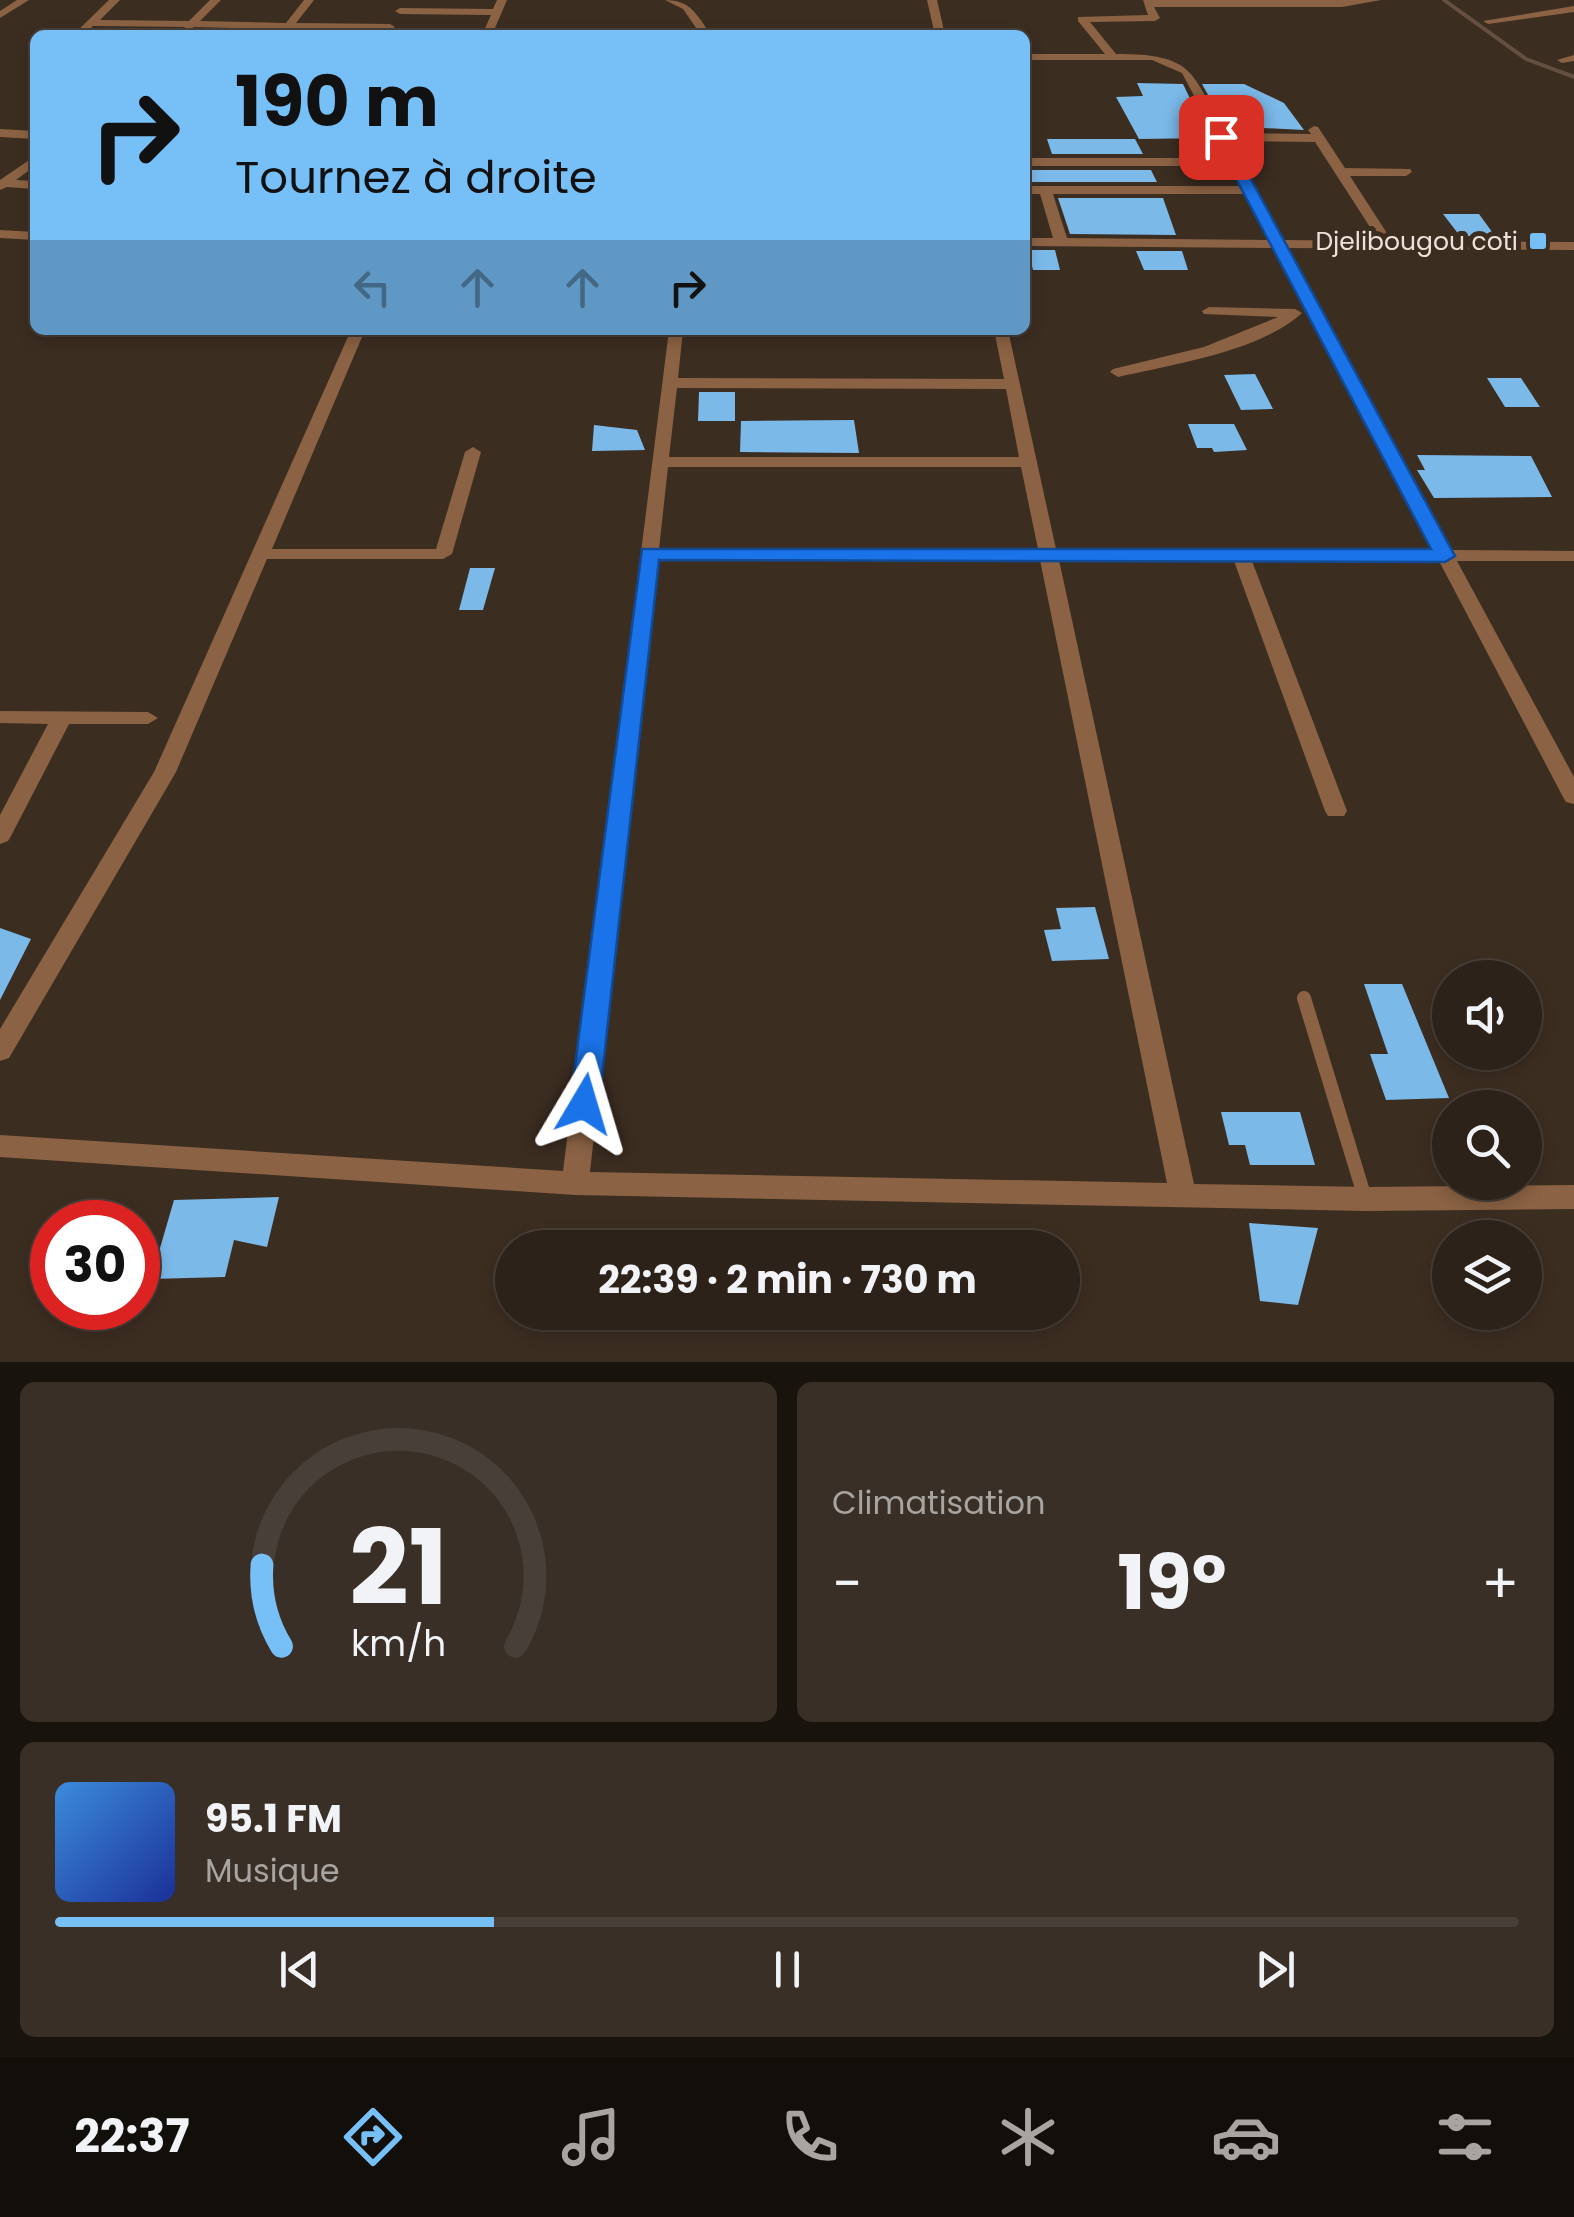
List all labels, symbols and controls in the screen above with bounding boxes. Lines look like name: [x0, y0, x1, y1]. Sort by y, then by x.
text: 190 m: [235, 52, 439, 151]
icon: right: [70, 70, 200, 200]
pin: [1179, 95, 1264, 180]
icon: arrive: [1194, 110, 1249, 165]
text: Tournez à droite: [235, 146, 597, 209]
place label: Djelibougou coti: [1315, 224, 1518, 259]
marker: Djelibougou coti: [1527, 230, 1549, 252]
icon: left: [345, 260, 400, 315]
icon: ahead: [450, 260, 505, 315]
icon: ahead: [555, 260, 610, 315]
icon: right: [660, 260, 715, 315]
map controls: [1432, 960, 1542, 1330]
button: sound: [1432, 960, 1542, 1070]
position arrow: [532, 1052, 636, 1156]
button: search: [1432, 1090, 1542, 1200]
speed limit sign: 30: [30, 1200, 160, 1330]
button: layers: [1432, 1220, 1542, 1330]
text: 22:39 · 2 min · 730 m: [598, 1253, 977, 1306]
text: Climatisation: [832, 1480, 1045, 1525]
text: 21: [349, 1495, 448, 1640]
text: 19°: [1117, 1530, 1226, 1635]
text: −: [832, 1545, 862, 1622]
text: +: [1481, 1545, 1519, 1622]
text: km/h: [351, 1618, 446, 1669]
text: 95.1 FM: [205, 1792, 342, 1845]
text: Musique: [205, 1848, 340, 1893]
icon: previous: [272, 1942, 327, 1997]
icon: pause: [760, 1942, 815, 1997]
icon: next: [1248, 1942, 1303, 1997]
icon: directions: [338, 2102, 408, 2172]
icon: music: [556, 2102, 626, 2172]
icon: phone: [775, 2102, 845, 2172]
icon: climate: [993, 2102, 1063, 2172]
icon: car: [1211, 2102, 1281, 2172]
icon: filters: [1430, 2102, 1500, 2172]
text: 22:37: [74, 2105, 190, 2168]

